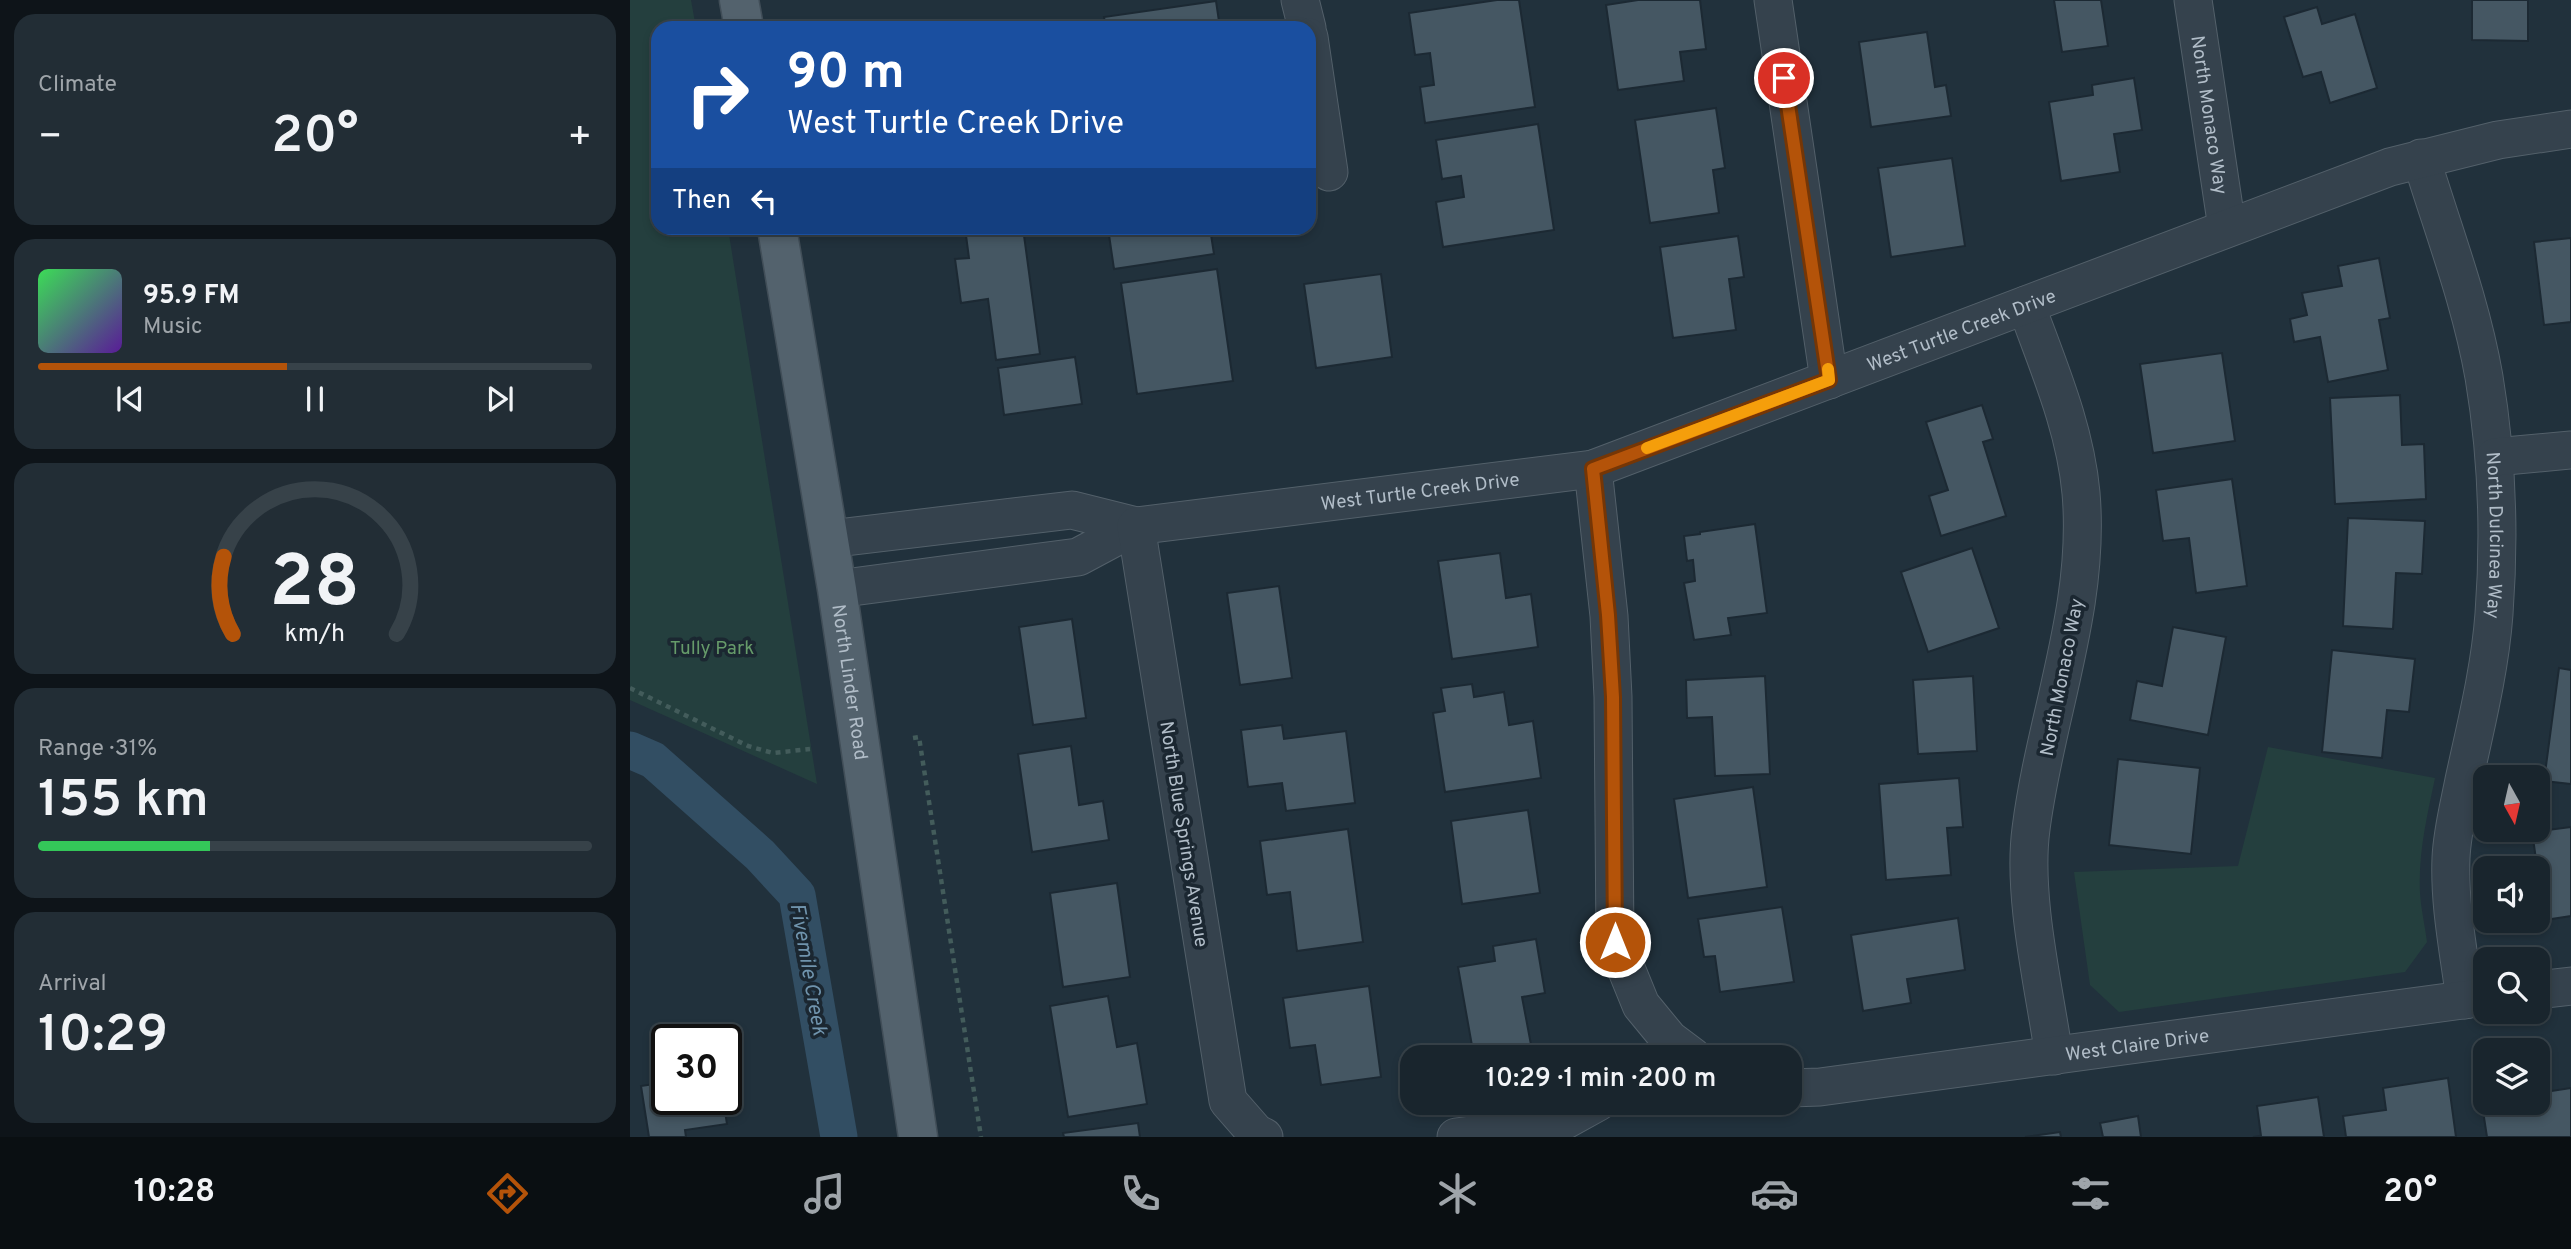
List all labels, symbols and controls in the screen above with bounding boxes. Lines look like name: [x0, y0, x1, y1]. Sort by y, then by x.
street label: North Monaco Way: [2184, 34, 2232, 196]
text: 90 m: [787, 44, 905, 106]
pin: [1754, 48, 1814, 108]
icon: right: [672, 49, 763, 140]
icon: arrive: [1765, 59, 1803, 97]
text: Climate: [38, 71, 117, 100]
text: 20°: [271, 105, 359, 171]
text: West Turtle Creek Drive: [787, 105, 1124, 145]
text: −: [38, 114, 63, 163]
text: +: [567, 114, 592, 163]
icon: left: [745, 182, 783, 220]
text: Then: [672, 185, 731, 218]
text: 95.9 FM: [143, 280, 240, 313]
street label: West Turtle Creek Drive: [1864, 285, 2060, 378]
text: Music: [143, 313, 203, 342]
icon: previous: [111, 380, 149, 418]
icon: pause: [296, 380, 334, 418]
icon: next: [481, 380, 519, 418]
street label: North Dulcinea Way: [2479, 451, 2507, 620]
street label: West Turtle Creek Drive: [1319, 468, 1521, 517]
text: 28: [270, 541, 360, 633]
street label: North Monaco Way: [2036, 596, 2090, 758]
street label: North Linder Road: [825, 603, 872, 762]
text: km/h: [285, 619, 345, 651]
park label: Tully Park: [670, 637, 754, 661]
street label: North Blue Springs Avenue: [1153, 720, 1213, 949]
text: Range · 31%: [38, 735, 157, 764]
north arrow: [2473, 765, 2550, 842]
map controls: [2473, 765, 2550, 1115]
text: 155 km: [38, 769, 209, 835]
button: sound: [2473, 856, 2550, 933]
water label: Fivemile Creek: [783, 901, 833, 1038]
position arrow: [1578, 905, 1652, 979]
button: search: [2473, 947, 2550, 1024]
text: Arrival: [38, 970, 107, 999]
text: 10:29: [38, 1004, 168, 1070]
speed limit sign: 30: [651, 1024, 742, 1115]
street label: West Claire Drive: [2064, 1024, 2211, 1068]
button: layers: [2473, 1038, 2550, 1115]
text: 10:29 · 1 min · 200 m: [1486, 1063, 1716, 1096]
icon: directions: [483, 1169, 532, 1218]
icon: music: [800, 1169, 849, 1218]
icon: phone: [1116, 1169, 1165, 1218]
icon: climate: [1433, 1169, 1482, 1218]
icon: car: [1750, 1169, 1799, 1218]
icon: filters: [2066, 1169, 2115, 1218]
text: 10:28: [134, 1173, 215, 1213]
text: 20°: [2383, 1173, 2437, 1213]

